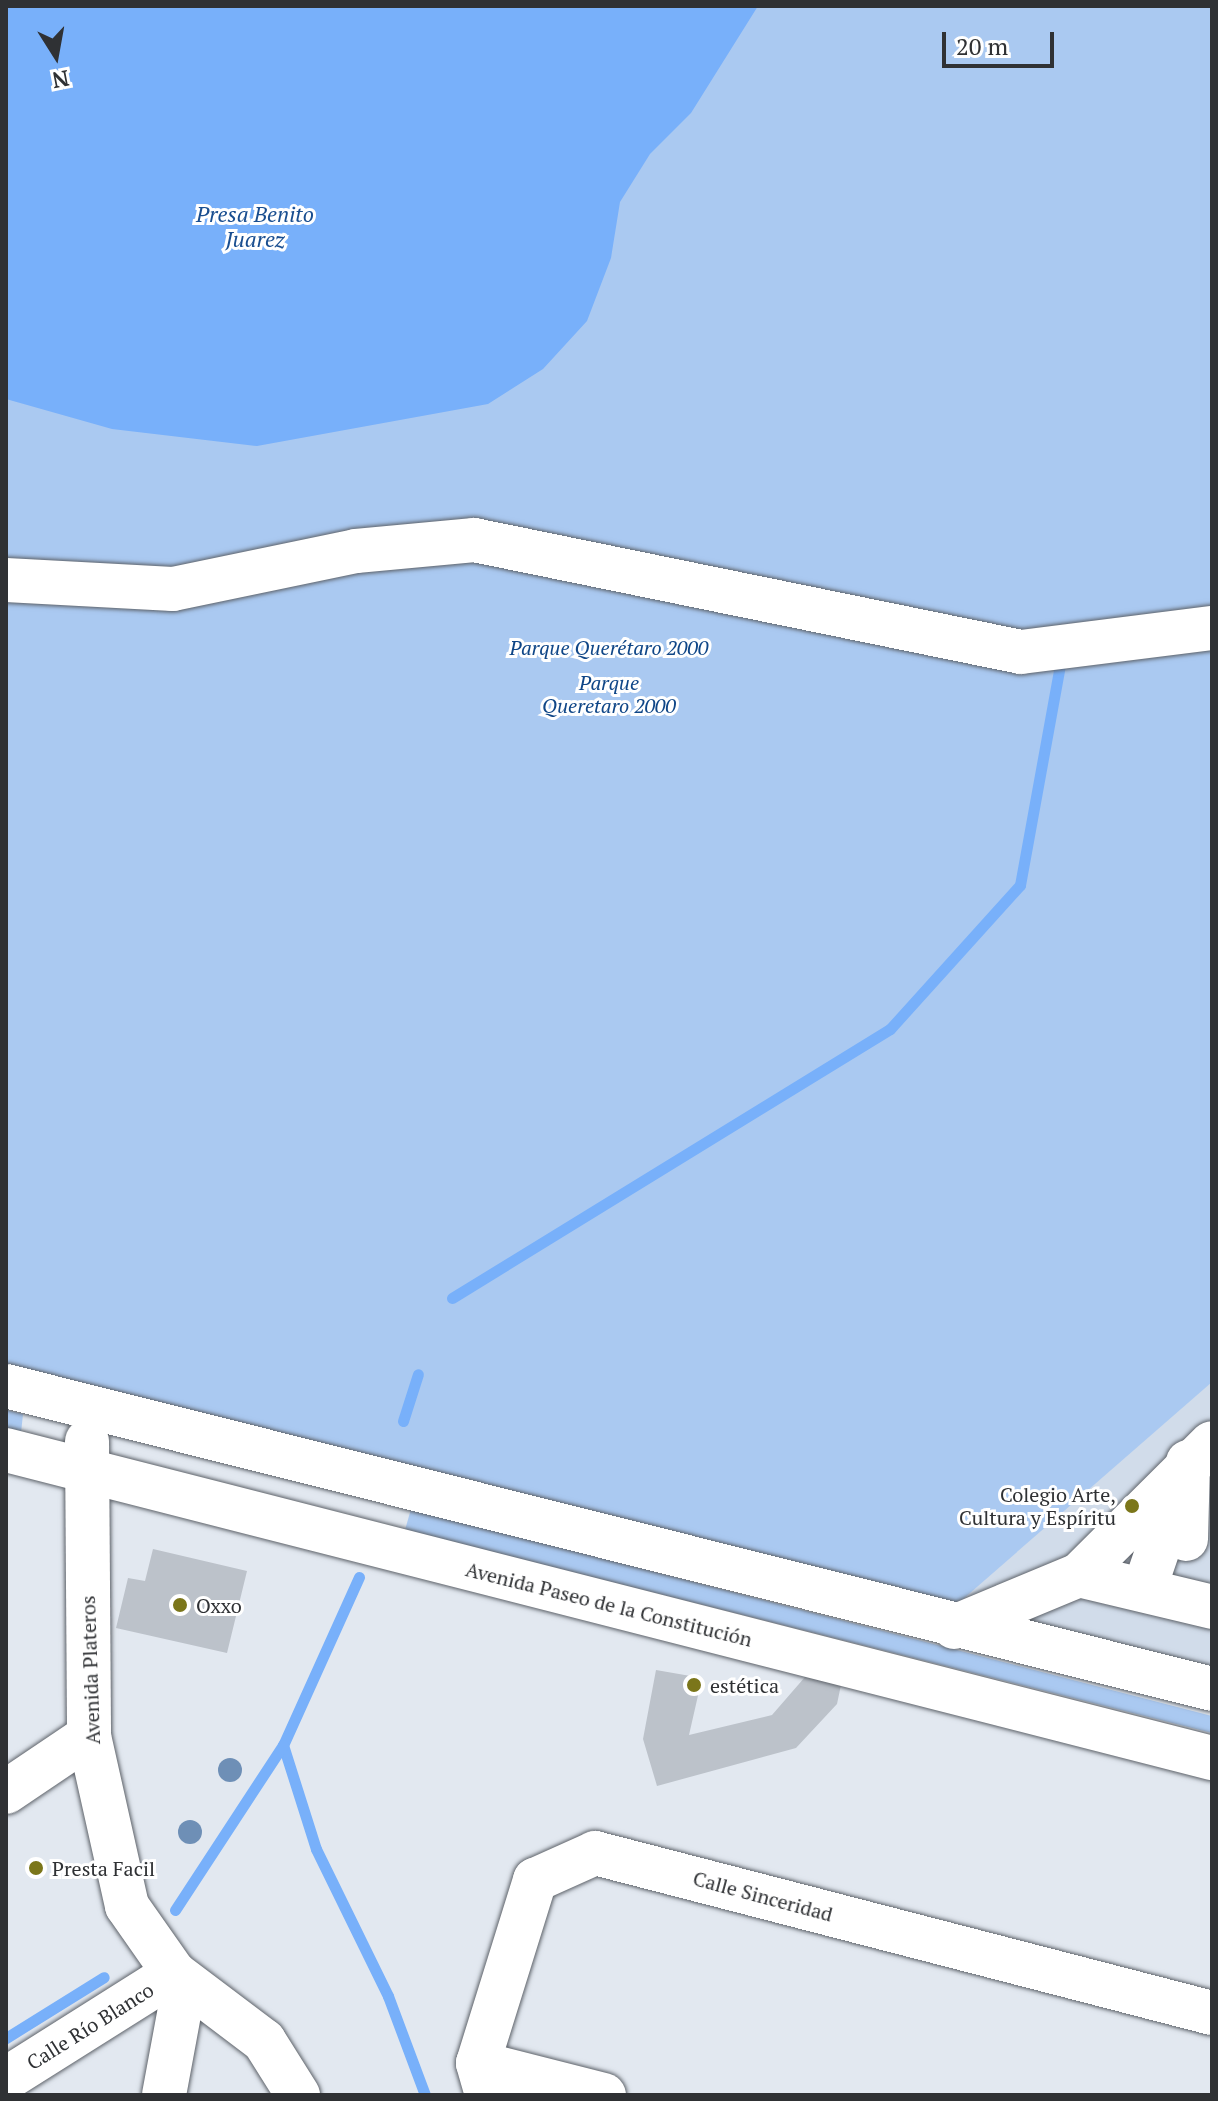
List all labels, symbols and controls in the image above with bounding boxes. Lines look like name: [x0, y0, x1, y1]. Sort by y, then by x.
north arrow: [16, 16, 96, 96]
scale bar: [946, 16, 1058, 66]
text: 20 m: [956, 30, 1008, 62]
text: N: [50, 64, 72, 96]
water label: Presa Benito Juarez: [196, 200, 314, 252]
park label: Parque Querétaro 2000: [509, 635, 709, 659]
park label: Parque Queretaro 2000: [542, 671, 676, 718]
place label: Colegio Arte, Cultura y Espíritu: [959, 1482, 1116, 1529]
marker: Colegio Arte, Cultura y Espíritu: [1123, 1497, 1141, 1515]
street label: Avenida Paseo de la Constitución: [463, 1557, 755, 1651]
place label: Oxxo: [196, 1593, 242, 1617]
street label: Avenida Plateros: [75, 1595, 105, 1745]
marker: Oxxo: [171, 1596, 189, 1614]
place label: estética: [710, 1673, 779, 1697]
marker: estética: [685, 1676, 703, 1694]
place label: Presta Facil: [52, 1856, 155, 1880]
marker: Presta Facil: [27, 1859, 45, 1877]
street label: Calle Sinceridad: [691, 1866, 835, 1926]
street label: Calle Río Blanco: [22, 1977, 158, 2075]

